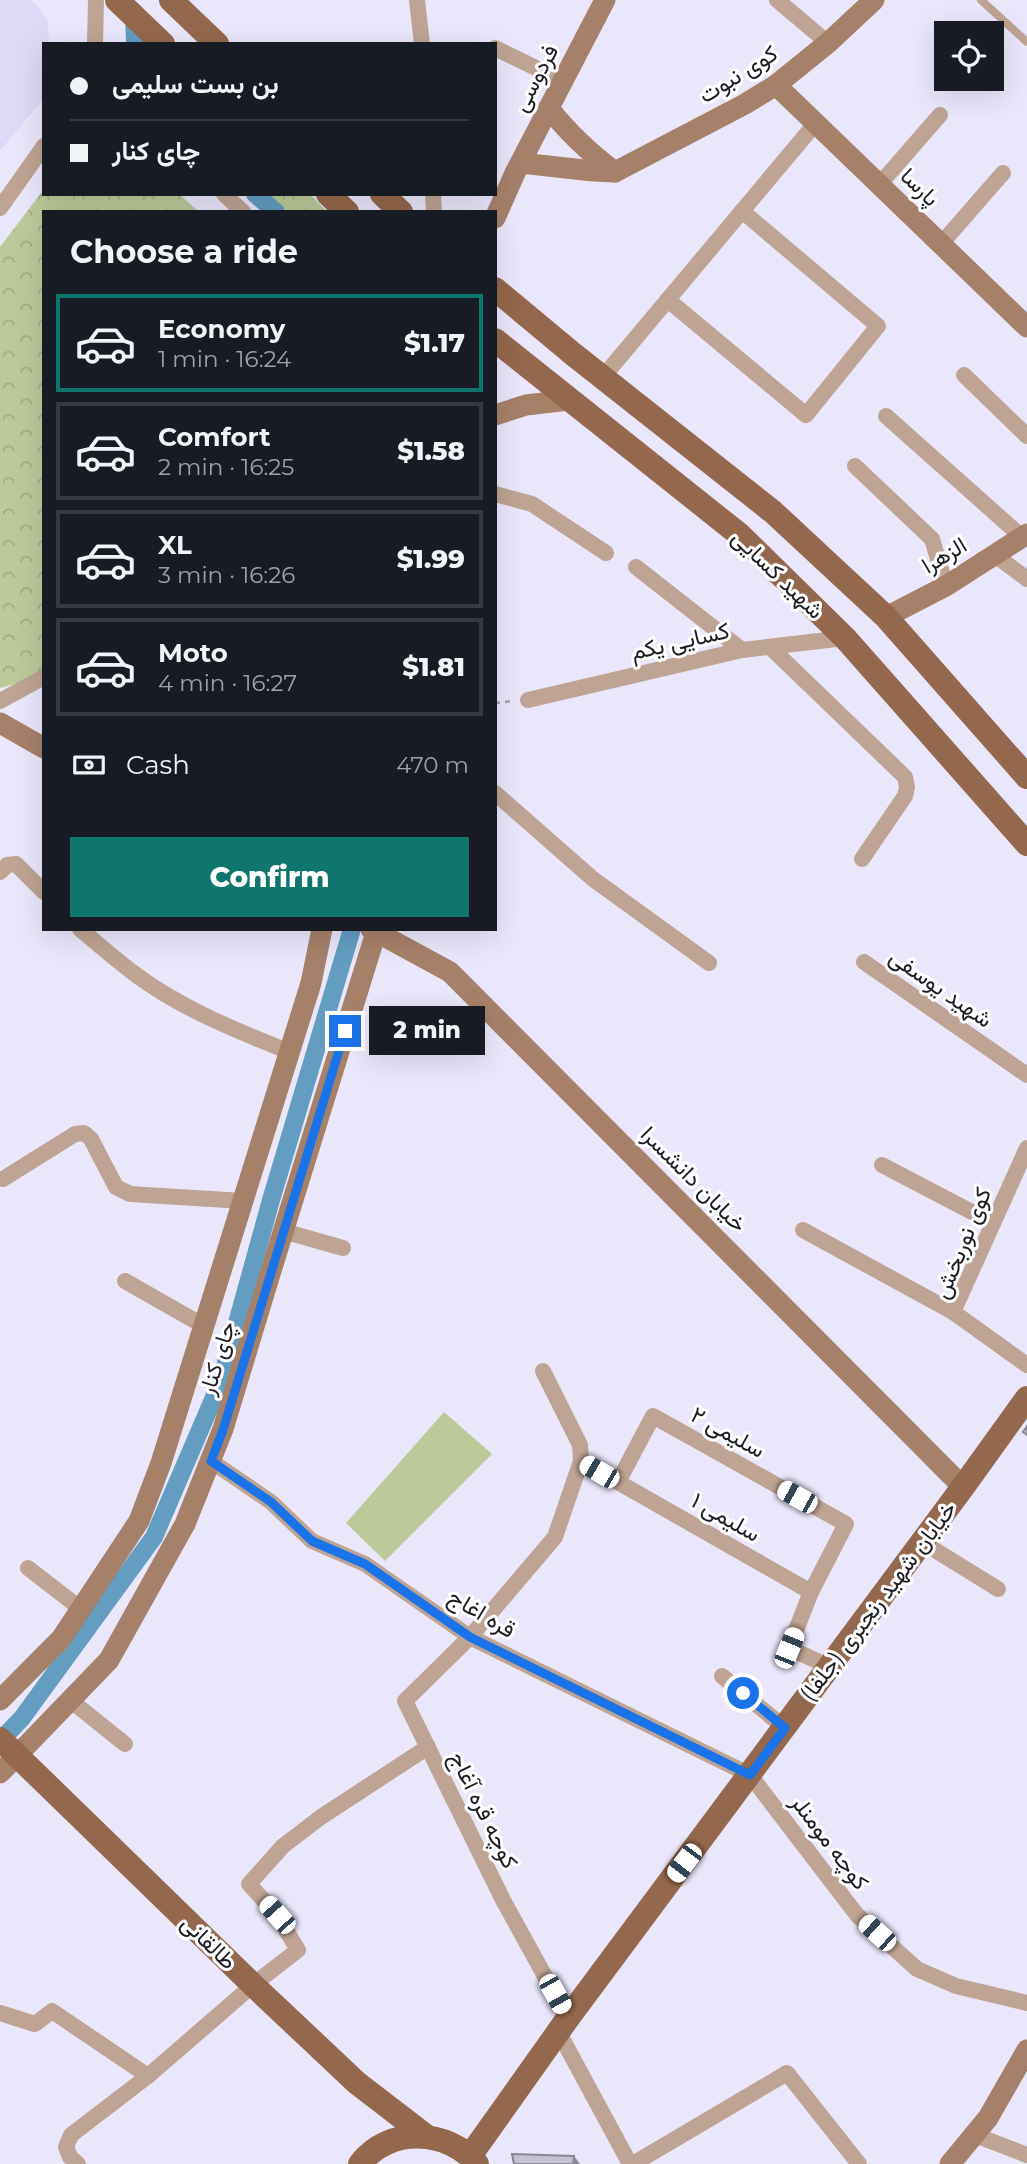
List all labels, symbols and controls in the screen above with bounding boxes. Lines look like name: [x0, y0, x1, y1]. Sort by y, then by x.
map controls: [934, 21, 1004, 91]
button: locate: [934, 21, 1004, 91]
street label: کوی نبوت: [693, 39, 783, 110]
street label: فردوسی: [506, 40, 565, 117]
text: بن بست سلیمی: [112, 68, 279, 100]
text: چای کنار: [112, 135, 200, 167]
street label: پارسا: [893, 162, 945, 214]
text: Choose a ride: [70, 232, 298, 271]
icon: car: [74, 312, 137, 375]
text: Economy: [158, 313, 285, 345]
text: $1.17: [404, 327, 465, 359]
text: 1 min · 16:24: [158, 345, 291, 373]
icon: car: [74, 420, 137, 483]
text: Comfort: [158, 421, 270, 453]
text: $1.58: [397, 435, 465, 467]
text: 2 min · 16:25: [158, 453, 294, 481]
street label: شهید کسایی: [725, 523, 830, 625]
icon: car: [74, 528, 137, 591]
text: XL: [158, 529, 192, 561]
street label: الزهرا: [916, 531, 972, 580]
text: $1.99: [397, 543, 465, 575]
text: 3 min · 16:26: [158, 561, 295, 589]
street label: کسایی یکم: [628, 616, 732, 667]
icon: car: [74, 636, 137, 699]
text: Moto: [158, 637, 228, 669]
text: $1.81: [402, 651, 465, 683]
text: 4 min · 16:27: [158, 669, 297, 697]
icon: cash: [70, 746, 108, 784]
text: Cash: [126, 749, 190, 781]
text: 470 m: [396, 751, 469, 779]
button: Confirm: [70, 837, 469, 917]
street label: شهید یوسفی: [884, 942, 998, 1035]
callout: 2 min: [370, 1006, 485, 1056]
route end: [329, 1015, 361, 1047]
text: 2 min: [393, 1016, 461, 1044]
street label: خیابان دانشسرا: [634, 1120, 753, 1239]
street label: کوی نوربخش: [927, 1183, 998, 1303]
street label: چای کنار: [192, 1318, 243, 1400]
street label: سلیمی ۲: [686, 1400, 770, 1464]
car: [576, 1452, 623, 1492]
car: [774, 1478, 821, 1516]
street label: سلیمی ۱: [687, 1486, 765, 1548]
street label: خیابان شهید رنجبری (جلفا): [794, 1495, 963, 1707]
street label: قره اغاج: [442, 1582, 521, 1646]
car: [772, 1625, 807, 1671]
route start: [727, 1677, 759, 1709]
street label: کوچه قره آغاج: [442, 1747, 524, 1874]
street label: کوچه مومنلر: [783, 1788, 875, 1897]
car: [663, 1840, 706, 1886]
car: [256, 1892, 299, 1938]
street label: طالقانی: [175, 1909, 243, 1975]
car: [855, 1911, 900, 1955]
car: [536, 1971, 575, 2017]

